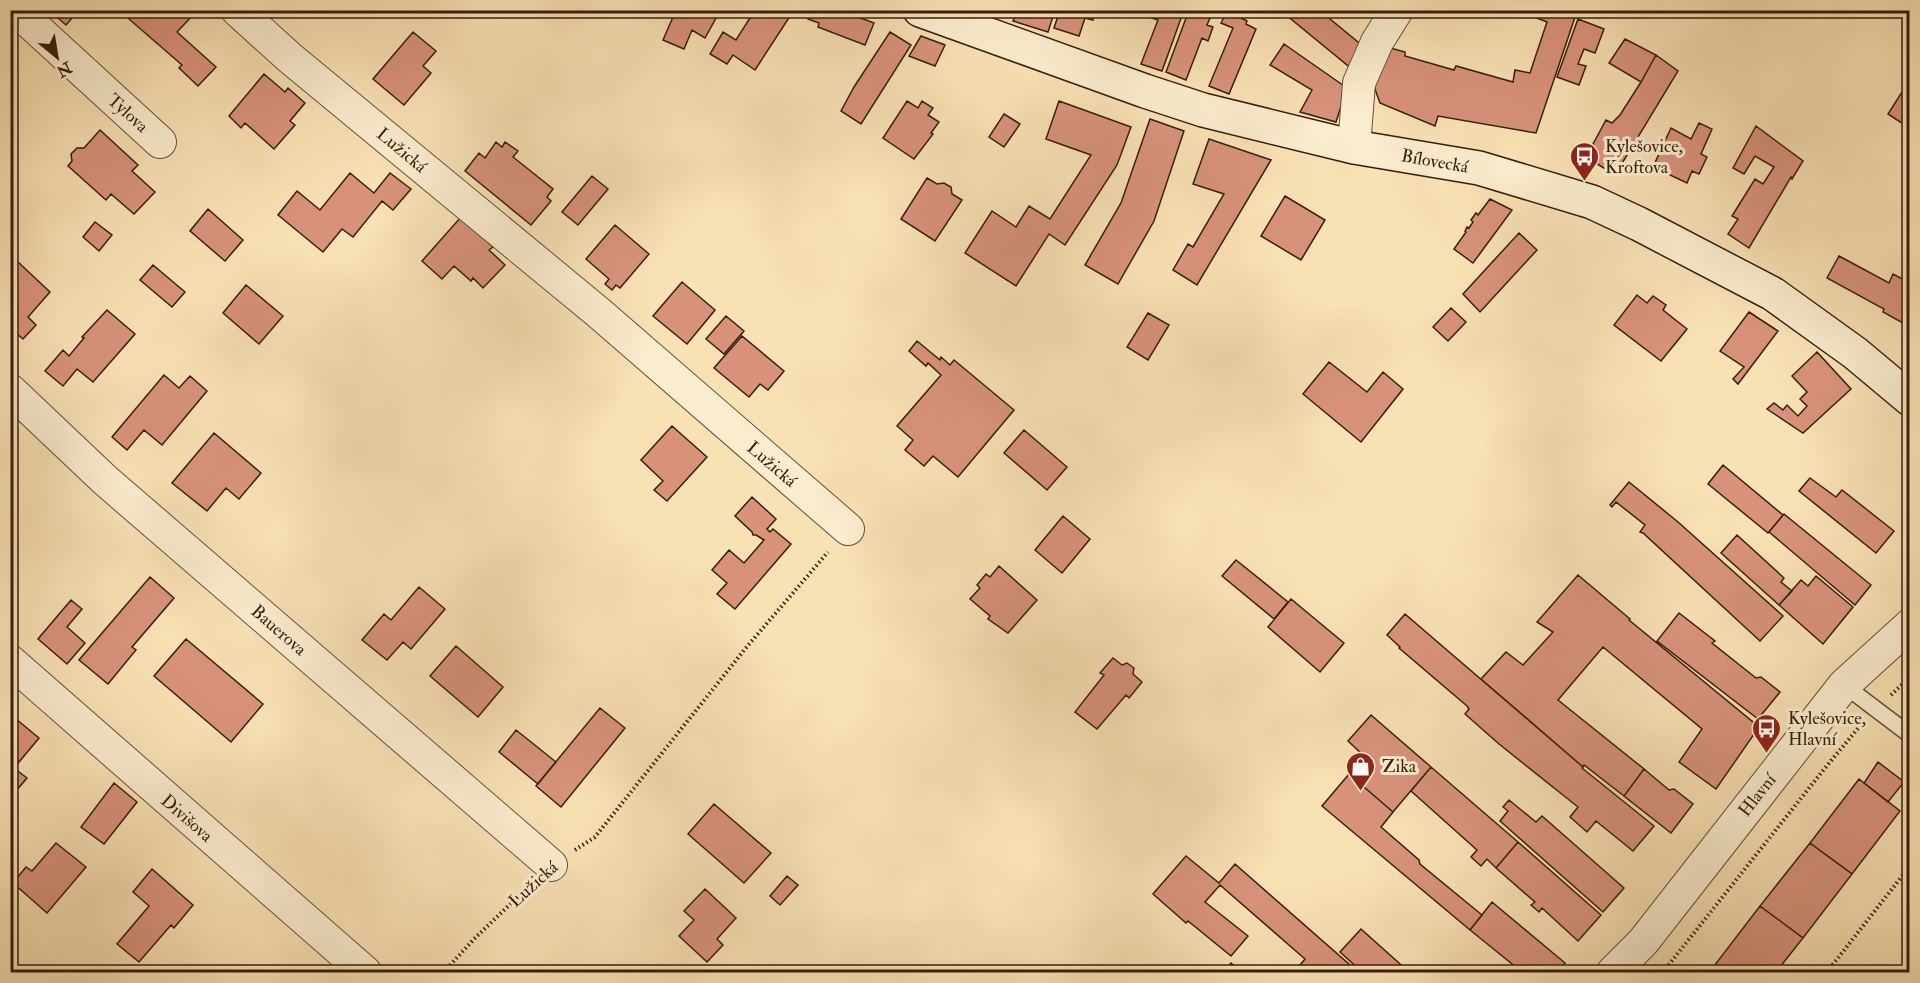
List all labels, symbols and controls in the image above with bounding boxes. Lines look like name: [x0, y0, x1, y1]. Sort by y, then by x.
north arrow: [27, 27, 87, 87]
text: N: [52, 56, 76, 82]
street label: Tylova: [102, 89, 153, 138]
street label: Lužická: [372, 123, 432, 179]
place label: Kylešovice, Kroftova: [1605, 135, 1683, 179]
bus stop icon: Kylešovice, Kroftova: [1568, 140, 1600, 182]
street label: Bílovecká: [1400, 144, 1471, 179]
street label: Lužická: [742, 436, 802, 493]
street label: Bauerova: [246, 600, 312, 661]
place label: Kylešovice, Hlavní: [1788, 707, 1866, 751]
bus stop icon: Kylešovice, Hlavní: [1751, 712, 1783, 754]
shop icon: Zika: [1345, 750, 1377, 792]
place label: Zika: [1382, 755, 1417, 778]
street label: Hlavní: [1733, 768, 1782, 821]
street label: Divišova: [156, 789, 218, 848]
street label: Lužická: [504, 856, 563, 913]

